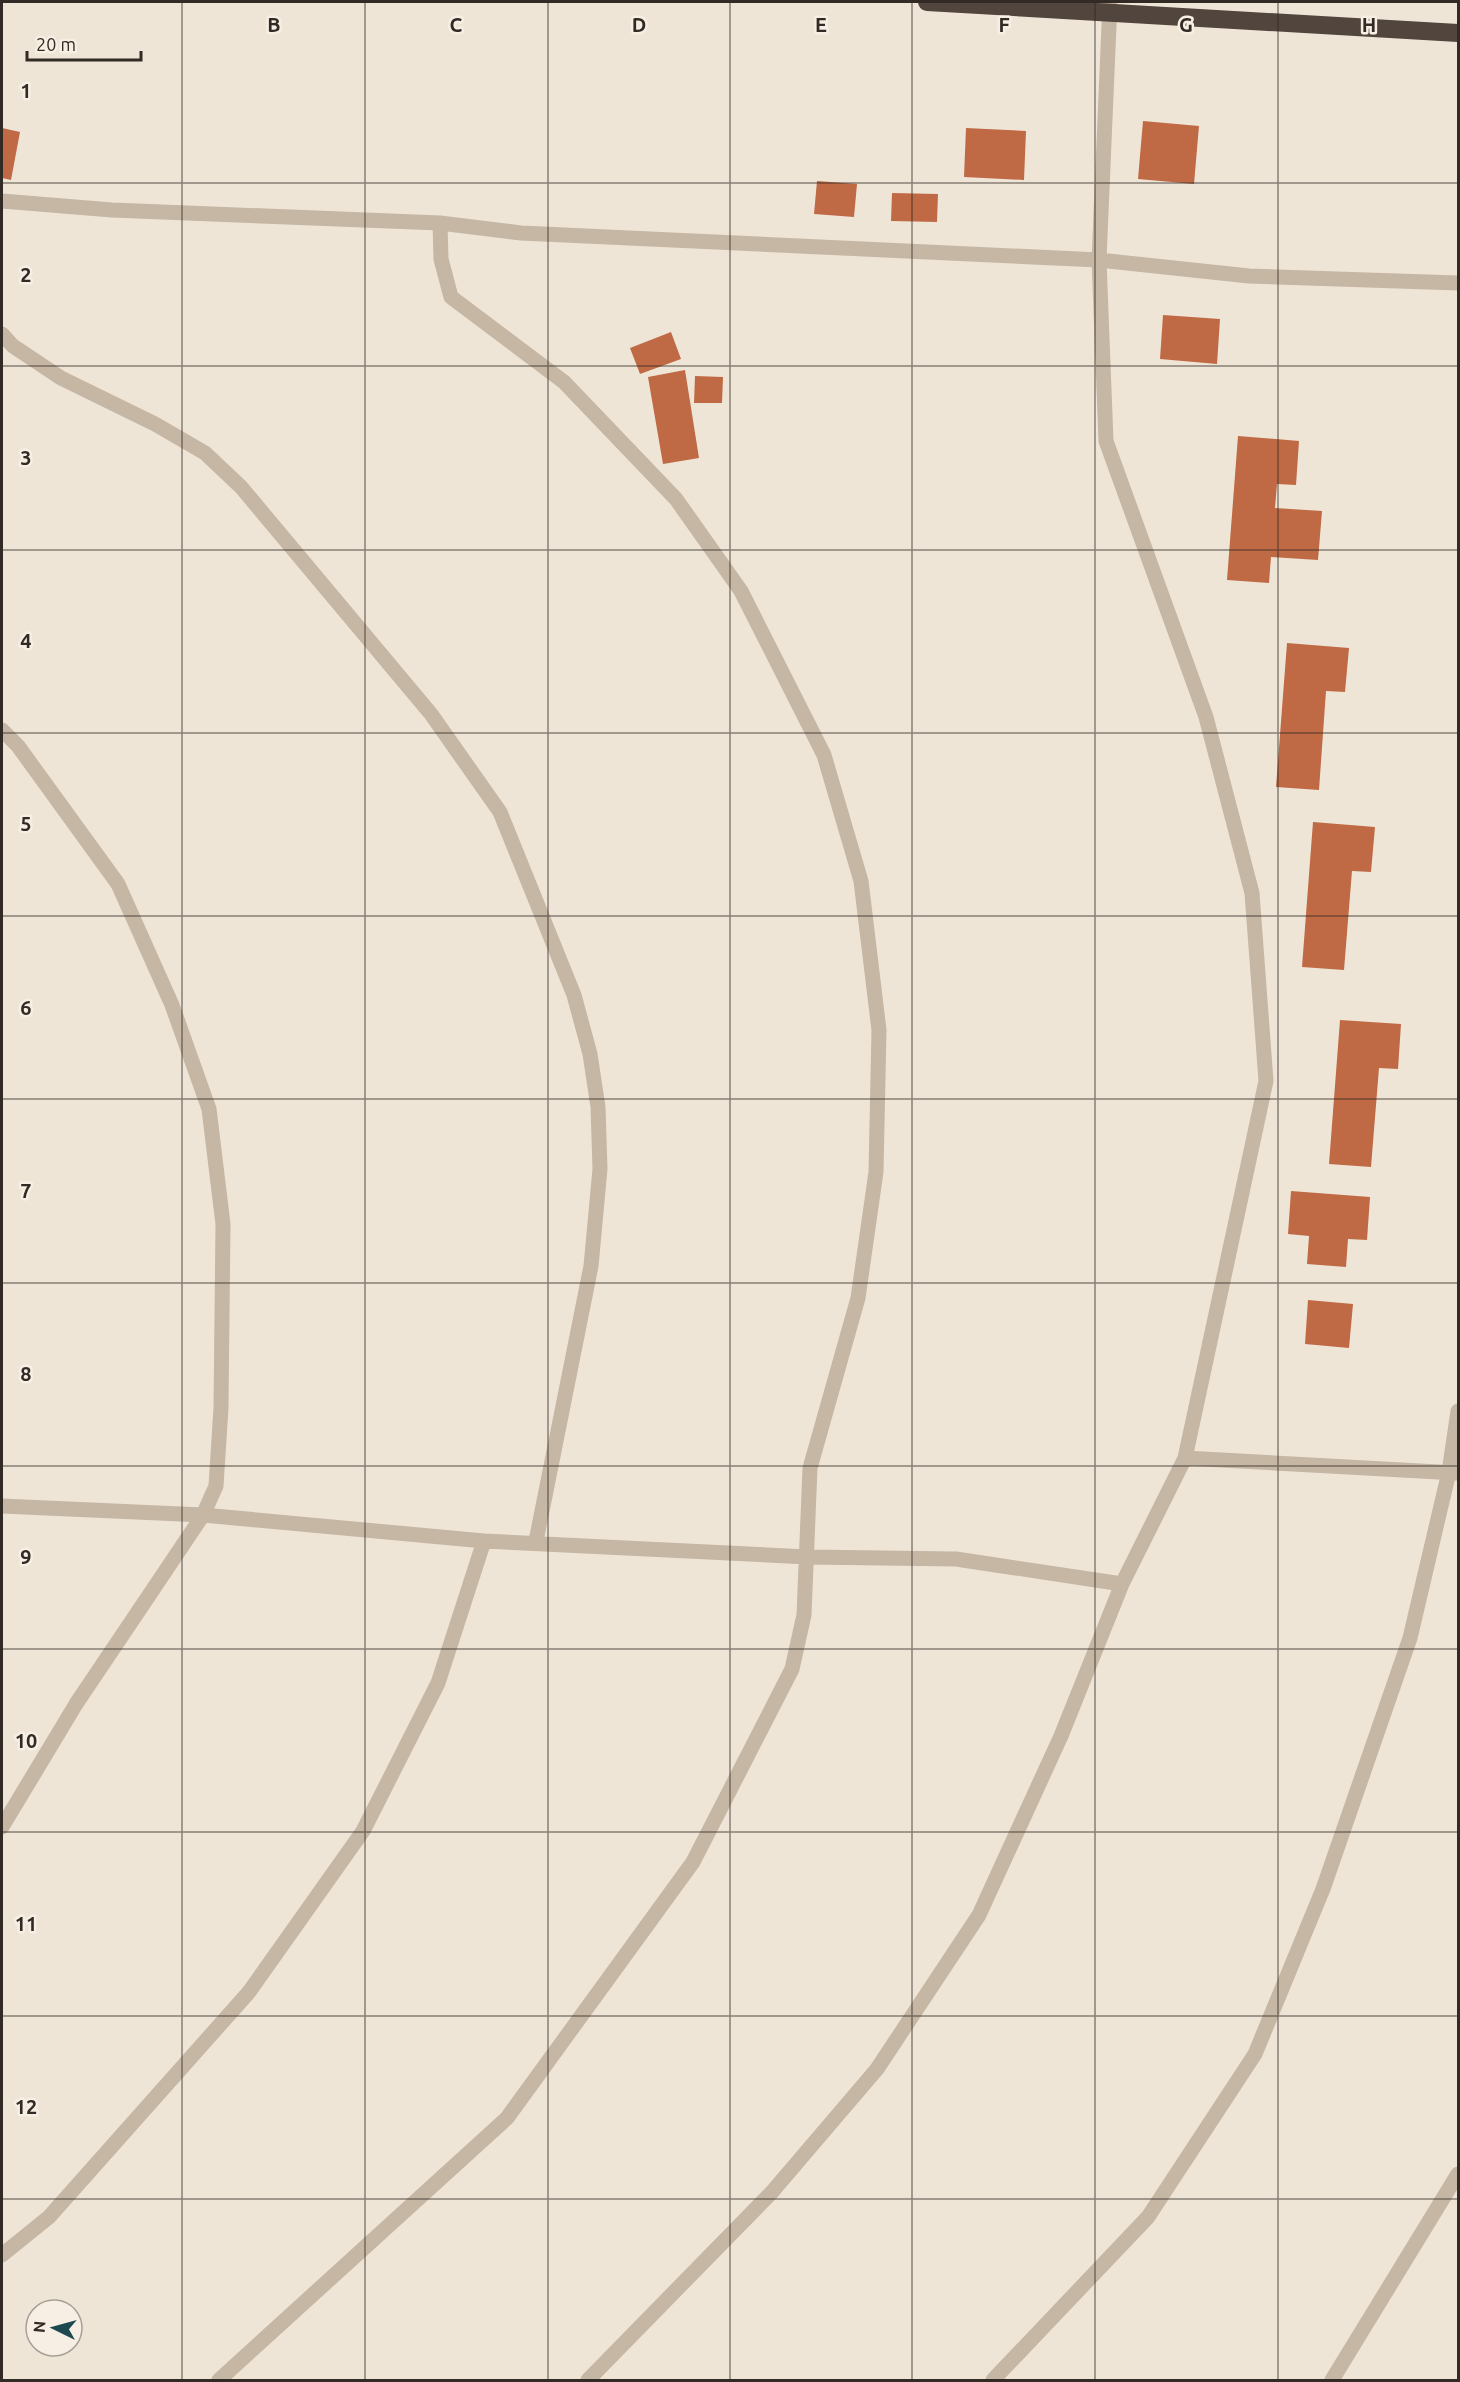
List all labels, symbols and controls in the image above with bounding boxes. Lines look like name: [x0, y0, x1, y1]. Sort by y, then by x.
text: B: [267, 13, 281, 36]
text: C: [450, 13, 463, 36]
text: D: [632, 13, 646, 36]
text: E: [815, 13, 827, 36]
text: F: [998, 13, 1010, 36]
text: G: [1179, 13, 1193, 36]
text: H: [1362, 13, 1376, 36]
scale bar: [27, 24, 141, 62]
text: 20 m: [36, 34, 76, 54]
text: 1: [20, 79, 32, 102]
text: 2: [20, 263, 32, 286]
text: 3: [20, 446, 32, 469]
text: 4: [20, 629, 32, 652]
text: 5: [20, 812, 32, 835]
text: 6: [20, 996, 32, 1019]
text: 7: [20, 1179, 32, 1202]
text: 8: [20, 1362, 32, 1385]
text: 9: [20, 1545, 32, 1568]
text: 10: [15, 1729, 37, 1752]
text: 11: [15, 1912, 37, 1935]
text: 12: [15, 2095, 37, 2118]
north arrow: [24, 2298, 84, 2358]
text: N: [30, 2320, 49, 2333]

